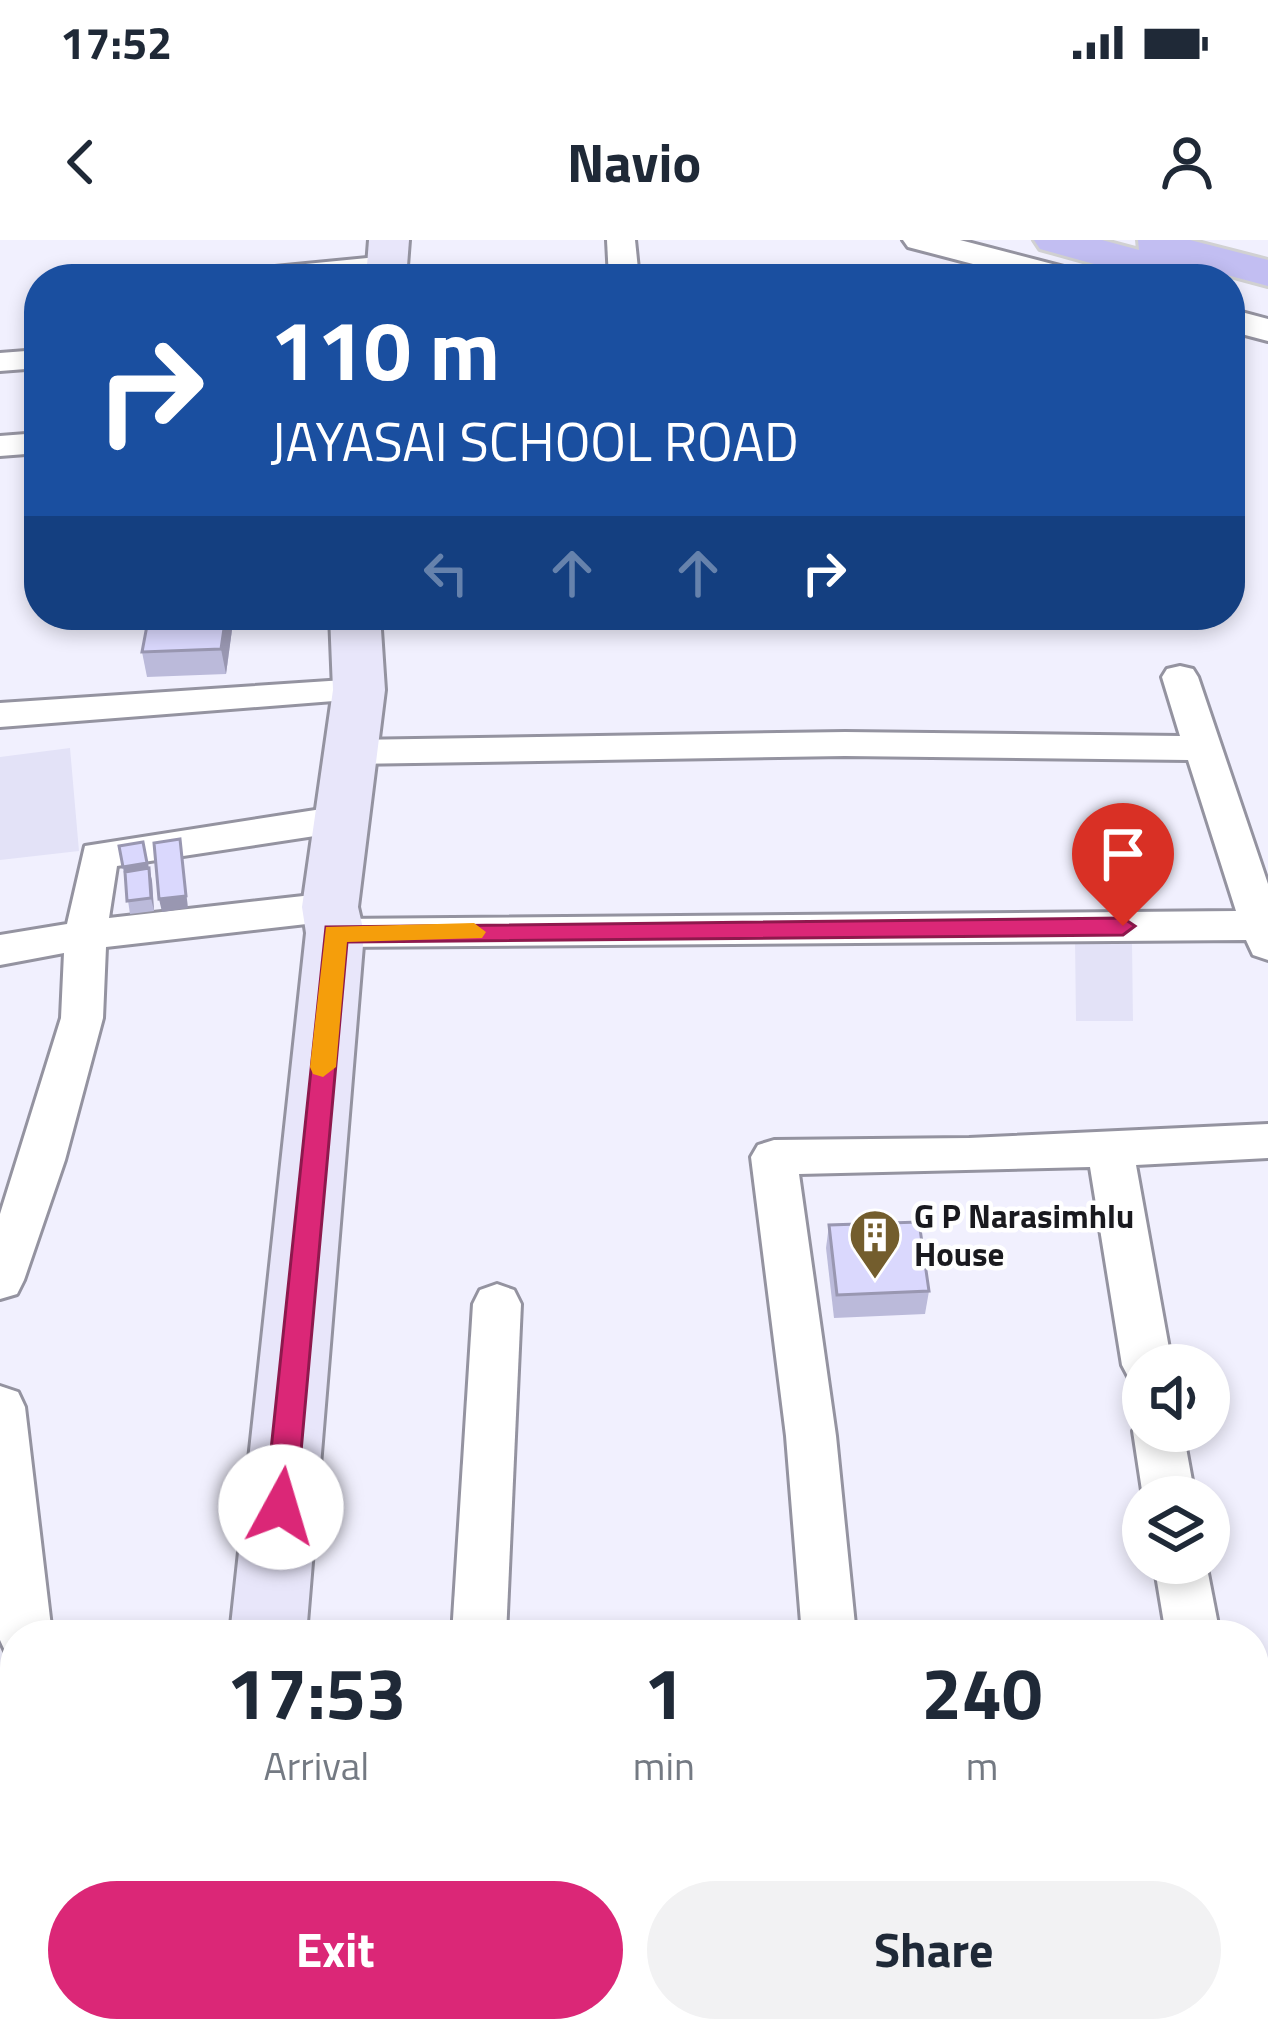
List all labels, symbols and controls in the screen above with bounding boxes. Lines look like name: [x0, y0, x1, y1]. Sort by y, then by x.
text: 17:52: [60, 8, 172, 76]
text: Navio: [567, 121, 701, 203]
icon: back: [48, 129, 114, 195]
icon: person: [1154, 129, 1220, 195]
text: 110 m: [270, 285, 500, 413]
icon: right: [72, 312, 228, 468]
text: JAYASAI SCHOOL ROAD: [270, 400, 799, 482]
icon: left: [413, 540, 479, 606]
icon: ahead: [539, 540, 605, 606]
icon: ahead: [665, 540, 731, 606]
icon: right: [791, 540, 857, 606]
pin: [1072, 803, 1174, 926]
icon: arrive: [1090, 821, 1156, 887]
place label: G P Narasimhlu House: [914, 1191, 1134, 1279]
building icon: G P Narasimhlu House: [847, 1207, 903, 1281]
map controls: [1122, 1344, 1230, 1584]
button: sound: [1122, 1344, 1230, 1452]
position arrow: [218, 1444, 344, 1570]
button: layers: [1122, 1476, 1230, 1584]
text: 17:53: [227, 1637, 406, 1747]
text: 1: [644, 1637, 684, 1747]
text: 240: [921, 1637, 1042, 1747]
text: Arrival: [264, 1736, 369, 1795]
text: min: [633, 1736, 695, 1795]
text: m: [966, 1736, 998, 1795]
button: Exit: [48, 1881, 623, 2019]
button: Share: [647, 1881, 1221, 2019]

